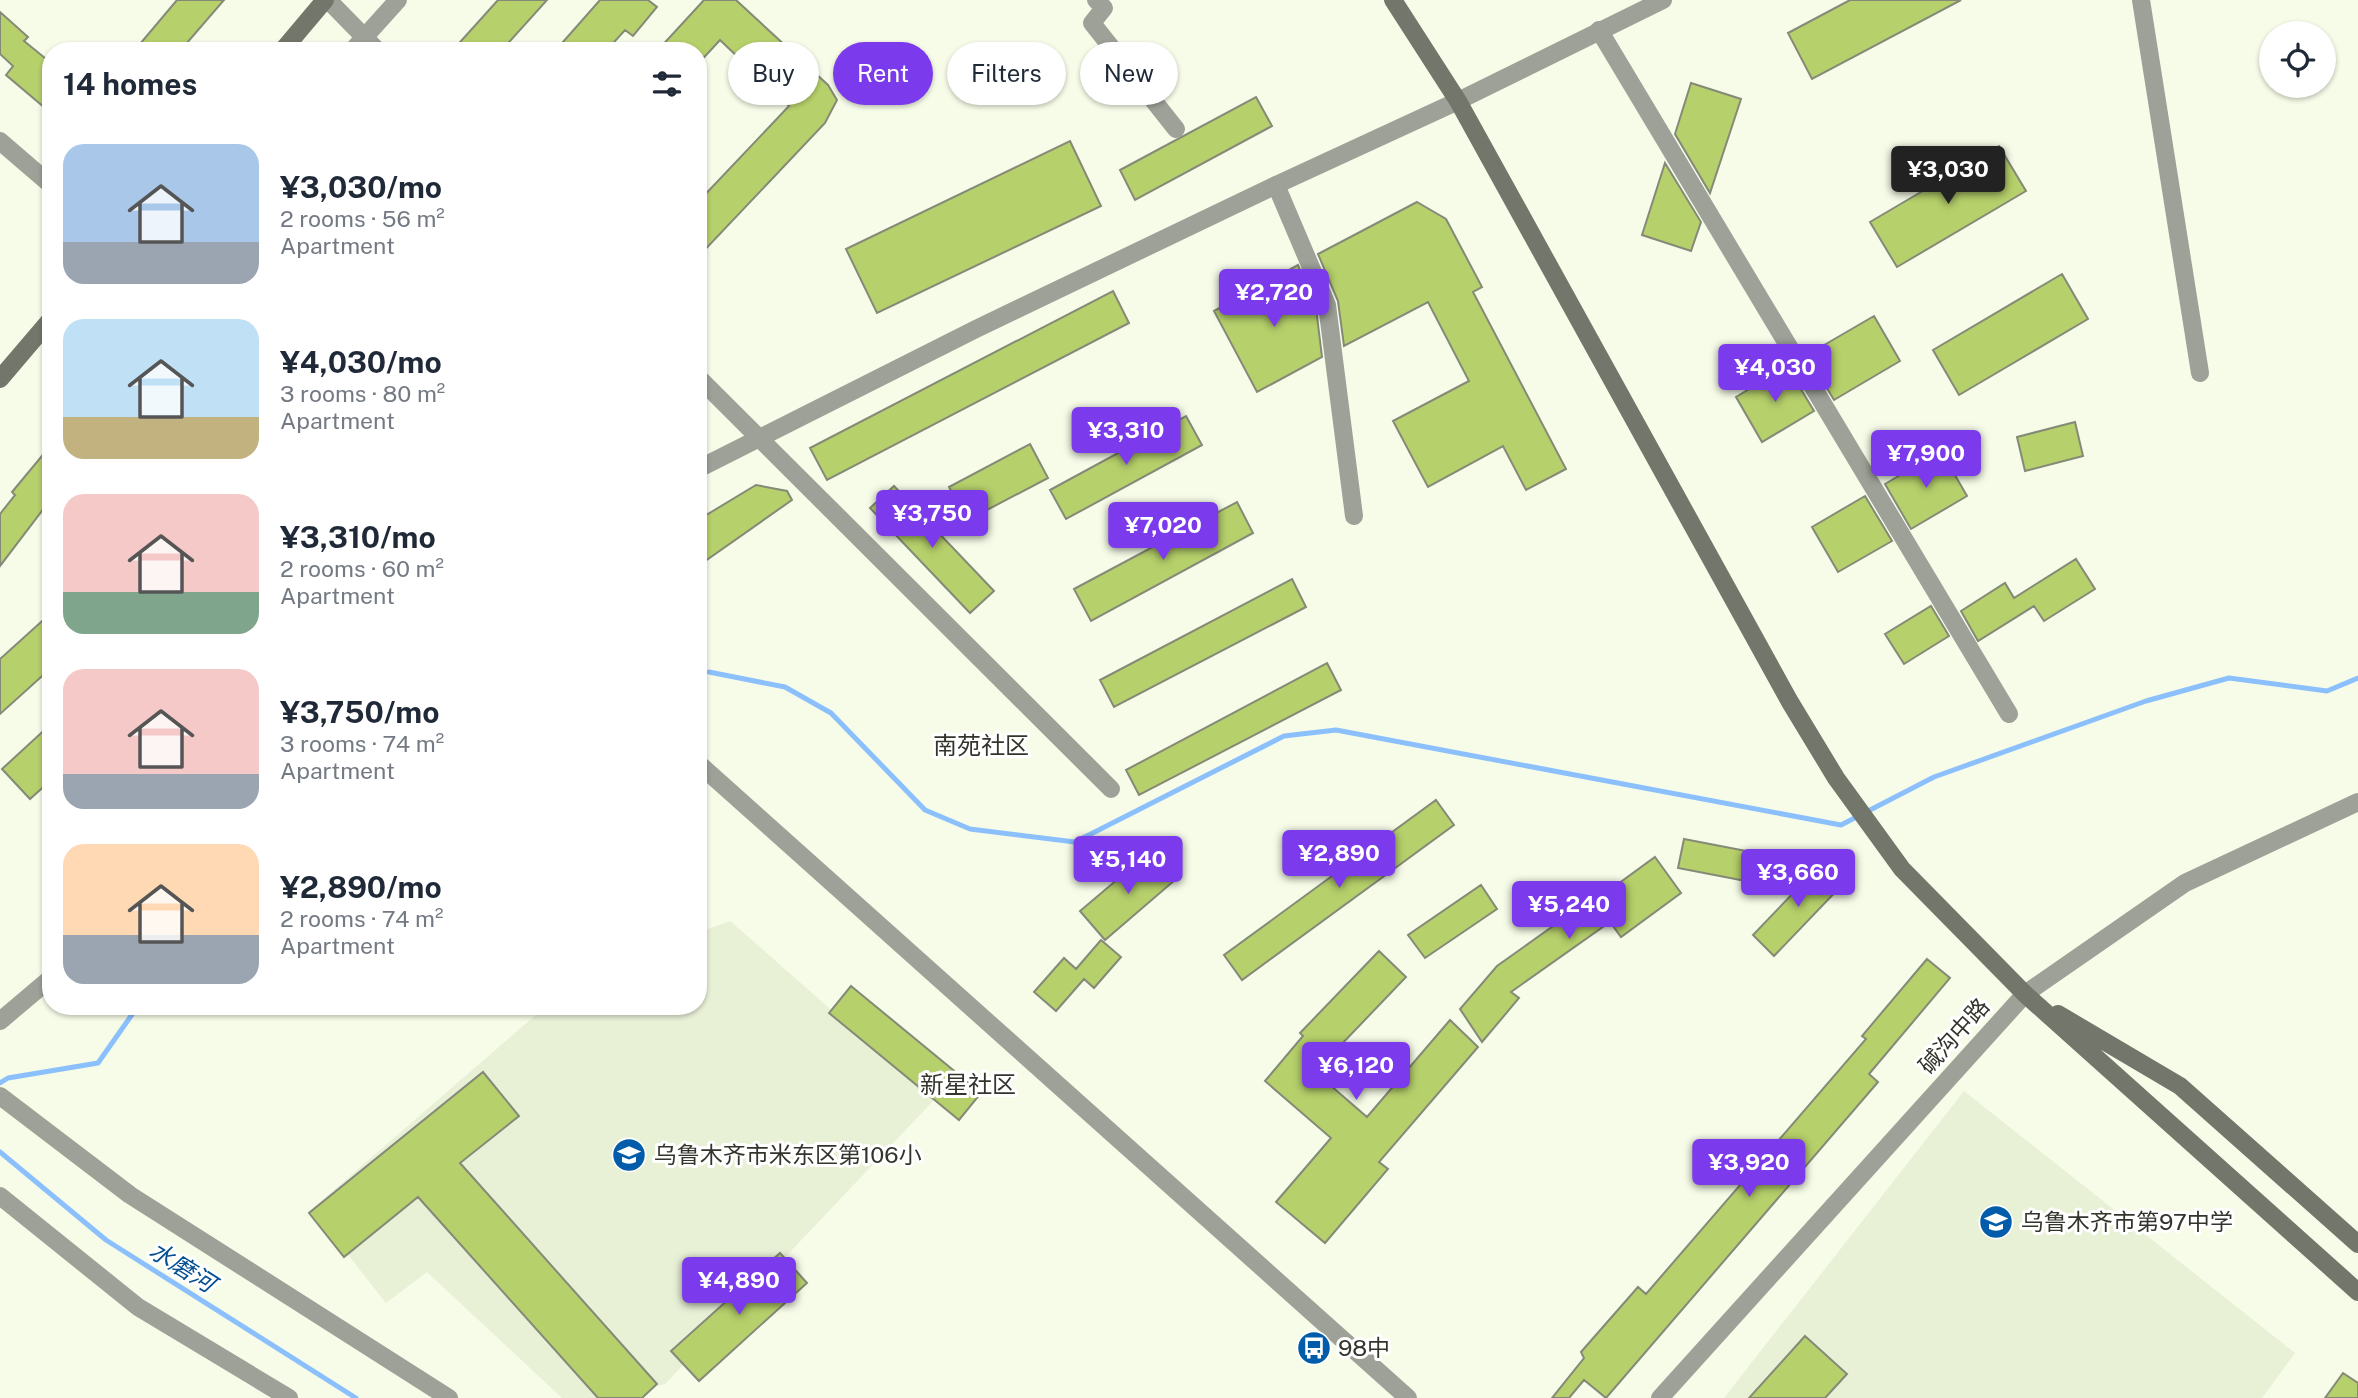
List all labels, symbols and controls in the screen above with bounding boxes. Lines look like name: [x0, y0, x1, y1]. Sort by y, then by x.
map controls: [2259, 21, 2336, 98]
button: locate: [2259, 21, 2336, 98]
chip: Buy: [728, 42, 819, 105]
chip: Rent: [833, 42, 933, 105]
chip: Filters: [947, 42, 1066, 105]
chip: New: [1080, 42, 1178, 105]
icon: filters: [648, 65, 686, 103]
text: 14 homes: [63, 66, 197, 102]
pin: ¥3,030: [1891, 146, 2005, 206]
text: ¥3,030: [1907, 155, 1989, 182]
text: ¥3,030/mo: [280, 169, 442, 205]
icon: home: [119, 172, 203, 256]
text: 2 rooms · 56 m²: [280, 205, 445, 232]
text: Apartment: [280, 232, 395, 259]
pin: ¥2,720: [1217, 270, 1331, 329]
text: ¥2,720: [1235, 278, 1313, 305]
text: ¥4,030/mo: [280, 344, 442, 380]
pin: ¥4,030: [1718, 344, 1832, 404]
icon: home: [119, 347, 203, 431]
text: ¥4,030: [1734, 353, 1816, 380]
text: 3 rooms · 80 m²: [280, 380, 445, 407]
text: Apartment: [280, 407, 395, 434]
pin: ¥3,310: [1069, 407, 1183, 467]
text: ¥3,310: [1088, 416, 1164, 443]
pin: ¥7,900: [1869, 430, 1983, 490]
text: ¥7,900: [1887, 439, 1965, 466]
pin: ¥3,750: [875, 490, 989, 550]
text: ¥3,750: [892, 499, 972, 526]
pin: ¥7,020: [1106, 503, 1220, 562]
text: ¥7,020: [1124, 511, 1202, 538]
text: ¥3,310/mo: [280, 519, 436, 555]
icon: home: [119, 522, 203, 606]
text: 2 rooms · 60 m²: [280, 555, 444, 582]
text: Apartment: [280, 582, 395, 609]
text: ¥3,750/mo: [280, 694, 440, 730]
icon: home: [119, 697, 203, 781]
text: 3 rooms · 74 m²: [280, 730, 444, 757]
district label: 南苑社区: [933, 731, 1029, 759]
text: Apartment: [280, 757, 395, 784]
pin: ¥2,890: [1282, 830, 1396, 890]
pin: ¥5,140: [1071, 836, 1185, 896]
text: ¥2,890: [1298, 839, 1380, 866]
text: ¥5,140: [1090, 845, 1166, 872]
pin: ¥3,660: [1741, 850, 1855, 909]
text: ¥3,660: [1757, 858, 1839, 885]
text: ¥2,890/mo: [280, 869, 442, 905]
icon: home: [119, 872, 203, 956]
pin: ¥5,240: [1512, 881, 1626, 941]
text: ¥5,240: [1528, 890, 1610, 917]
text: 2 rooms · 74 m²: [280, 905, 443, 932]
text: Apartment: [280, 932, 395, 959]
street label: 碱沟中路: [1913, 992, 1994, 1079]
pin: ¥6,120: [1299, 1042, 1413, 1102]
text: ¥6,120: [1318, 1051, 1394, 1078]
district label: 新星社区: [920, 1070, 1016, 1098]
school or university icon: 乌鲁木齐市米东区第106小: [610, 1136, 648, 1174]
pin: ¥3,920: [1692, 1140, 1806, 1199]
place label: 乌鲁木齐市米东区第106小: [654, 1141, 922, 1168]
text: ¥3,920: [1708, 1148, 1790, 1175]
school or university icon: 乌鲁木齐市第97中学: [1977, 1203, 2015, 1241]
place label: 乌鲁木齐市第97中学: [2021, 1208, 2233, 1235]
water label: 水磨河: [145, 1235, 224, 1299]
pin: ¥4,890: [682, 1258, 796, 1317]
text: ¥4,890: [698, 1266, 780, 1293]
bus stop icon: 98中: [1295, 1329, 1333, 1367]
place label: 98中: [1338, 1334, 1390, 1361]

